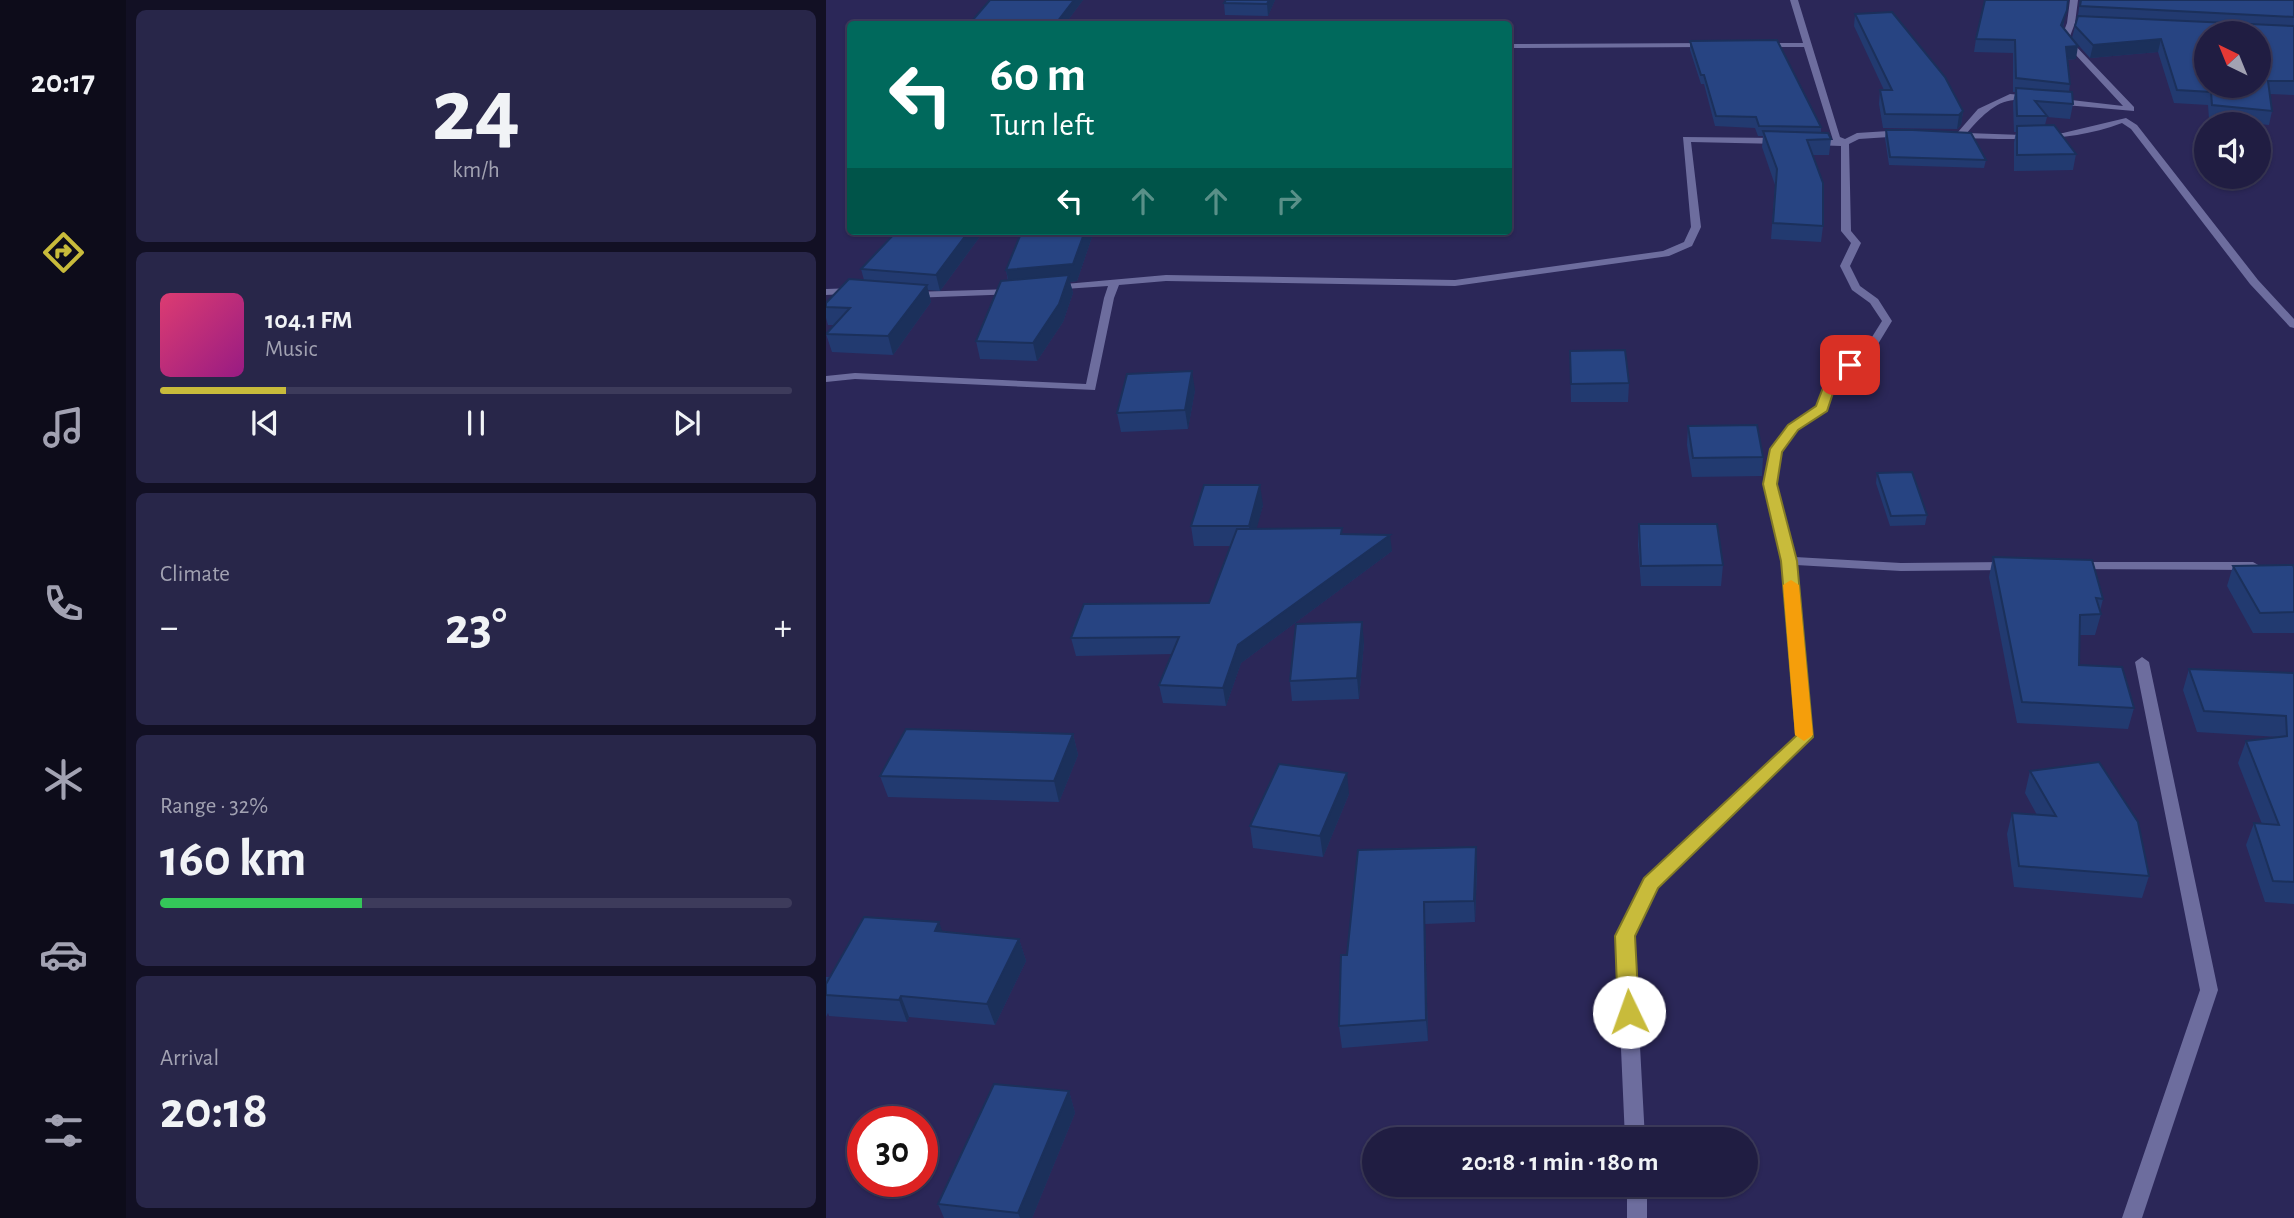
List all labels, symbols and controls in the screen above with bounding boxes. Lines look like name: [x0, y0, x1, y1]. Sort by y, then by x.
north arrow: [2194, 21, 2272, 98]
map controls: [2194, 21, 2271, 189]
icon: left: [875, 49, 966, 140]
text: 60 m: [990, 51, 1086, 100]
text: 20:17: [31, 66, 95, 98]
text: 24: [432, 66, 520, 157]
text: Turn left: [990, 109, 1094, 141]
button: sound: [2194, 112, 2271, 189]
text: km/h: [452, 159, 500, 182]
icon: left: [1051, 182, 1089, 220]
icon: ahead: [1124, 182, 1162, 220]
icon: ahead: [1197, 182, 1235, 220]
icon: right: [1270, 182, 1308, 220]
icon: directions: [39, 228, 88, 277]
text: 104.1 FM: [265, 307, 353, 333]
pin: [1820, 335, 1880, 395]
text: Music: [265, 338, 317, 361]
icon: arrive: [1831, 346, 1869, 384]
icon: music: [39, 403, 88, 452]
icon: previous: [246, 404, 284, 442]
icon: pause: [457, 404, 495, 442]
icon: next: [668, 404, 706, 442]
text: Climate: [160, 563, 230, 586]
icon: phone: [39, 579, 88, 628]
text: 23°: [445, 601, 507, 653]
text: −: [160, 609, 178, 647]
text: +: [774, 609, 792, 647]
icon: climate: [39, 755, 88, 804]
text: Range · 32%: [160, 795, 268, 818]
text: 160 km: [160, 833, 306, 885]
icon: car: [39, 930, 88, 979]
position arrow: [1592, 975, 1666, 1049]
text: Arrival: [160, 1047, 219, 1070]
text: 20:18: [160, 1085, 268, 1137]
icon: filters: [39, 1106, 88, 1155]
speed limit sign: 30: [847, 1106, 938, 1197]
text: 20:18 · 1 min · 180 m: [1462, 1149, 1658, 1175]

